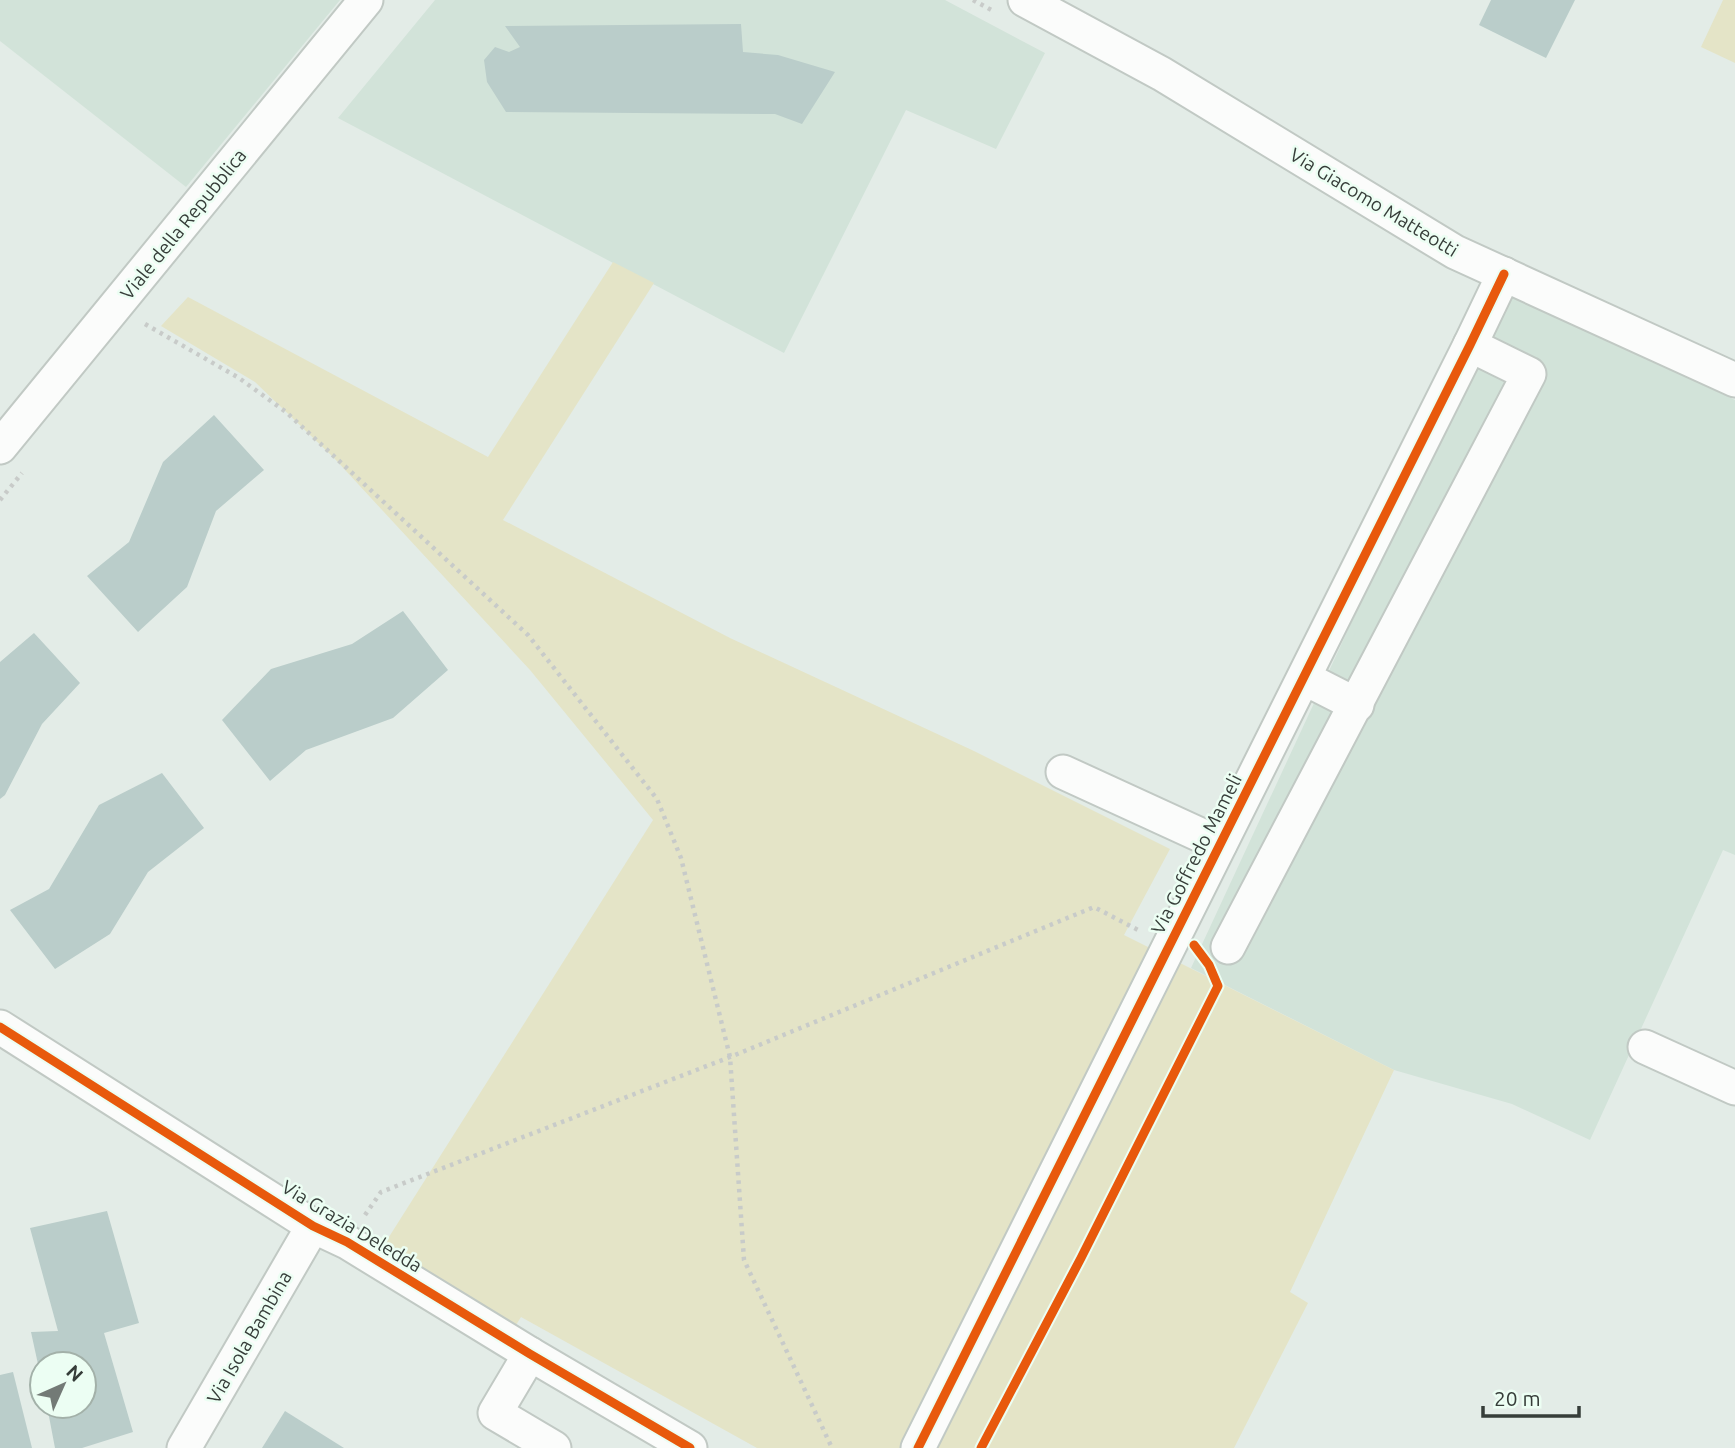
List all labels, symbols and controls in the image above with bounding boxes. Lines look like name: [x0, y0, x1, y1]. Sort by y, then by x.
street label: Via Giacomo Matteotti: [1286, 143, 1462, 261]
street label: Viale della Repubblica: [116, 144, 250, 304]
street label: Via Goffredo Mameli: [1146, 770, 1246, 938]
street label: Via Grazia Deledda: [278, 1175, 426, 1277]
street label: Via Isola Bambina: [202, 1267, 296, 1407]
north arrow: [28, 1350, 98, 1420]
text: N: [62, 1360, 88, 1386]
scale bar: [1483, 1374, 1579, 1418]
text: 20 m: [1494, 1386, 1541, 1410]

